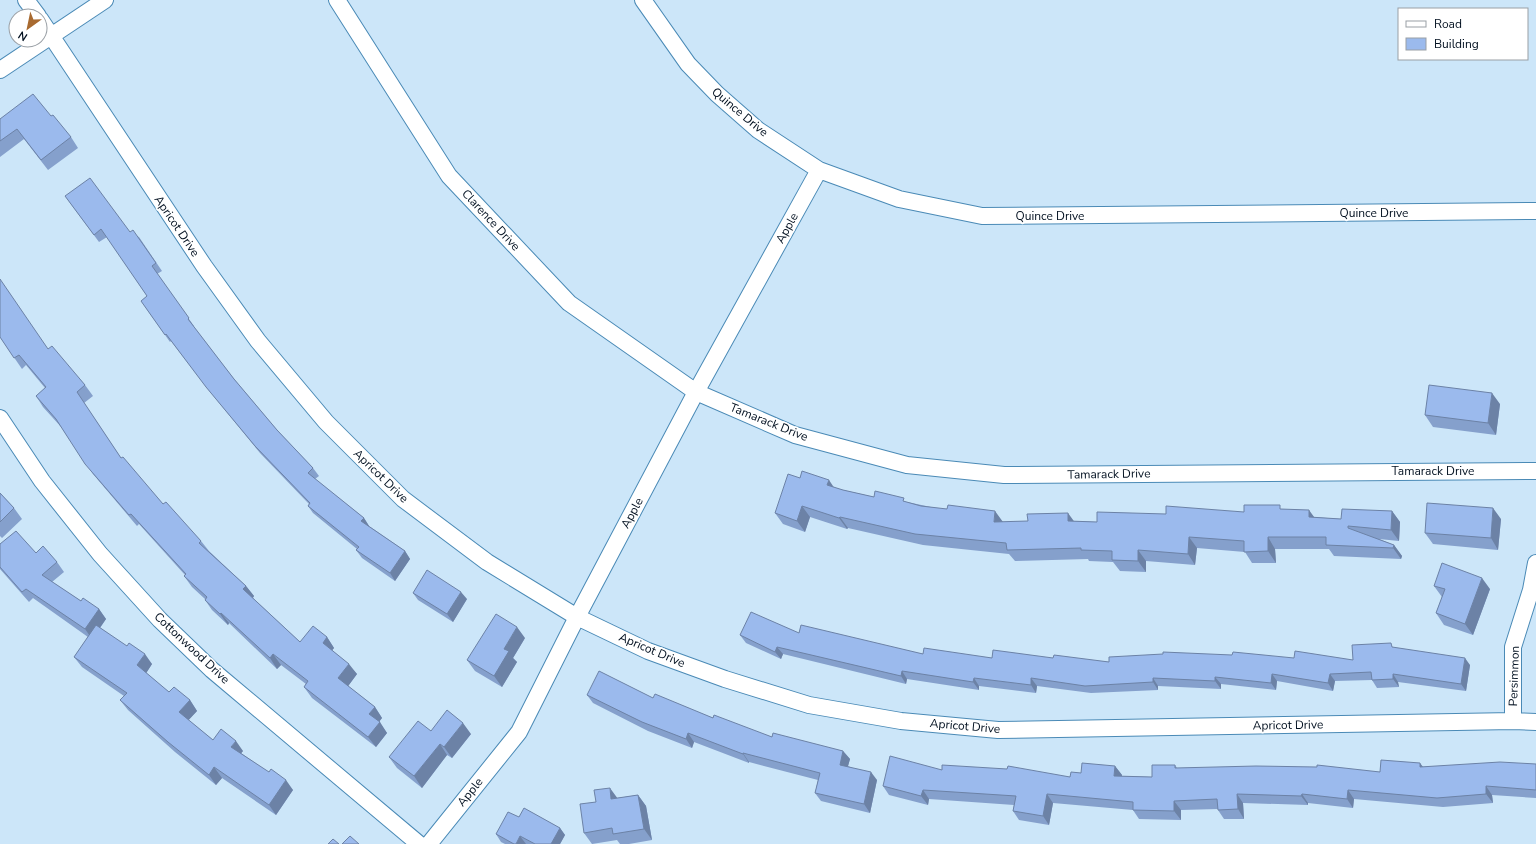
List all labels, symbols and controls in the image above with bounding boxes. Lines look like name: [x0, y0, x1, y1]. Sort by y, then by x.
north arrow: [8, 8, 48, 48]
legend: [1398, 8, 1528, 60]
text: Road: [1434, 16, 1462, 32]
text: N: [15, 27, 30, 44]
text: Building: [1434, 36, 1479, 52]
street label: Quince Drive: [708, 84, 772, 140]
street label: Clarence Drive: [458, 186, 524, 254]
street label: Apricot Drive: [151, 192, 203, 260]
street label: Quince Drive: [1340, 205, 1408, 221]
street label: Quince Drive: [1016, 208, 1084, 224]
street label: Apple: [772, 210, 802, 246]
street label: Tamarack Drive: [728, 399, 810, 445]
street label: Apricot Drive: [350, 446, 412, 506]
street label: Tamarack Drive: [1392, 463, 1475, 479]
street label: Tamarack Drive: [1067, 465, 1151, 483]
street label: Apple: [617, 495, 647, 531]
street label: Cottonwood Drive: [151, 609, 233, 687]
street label: Apricot Drive: [616, 629, 688, 671]
street label: Persimmon: [1505, 645, 1523, 707]
street label: Apricot Drive: [929, 715, 1001, 737]
street label: Apricot Drive: [1253, 716, 1323, 734]
street label: Apple: [454, 774, 486, 810]

